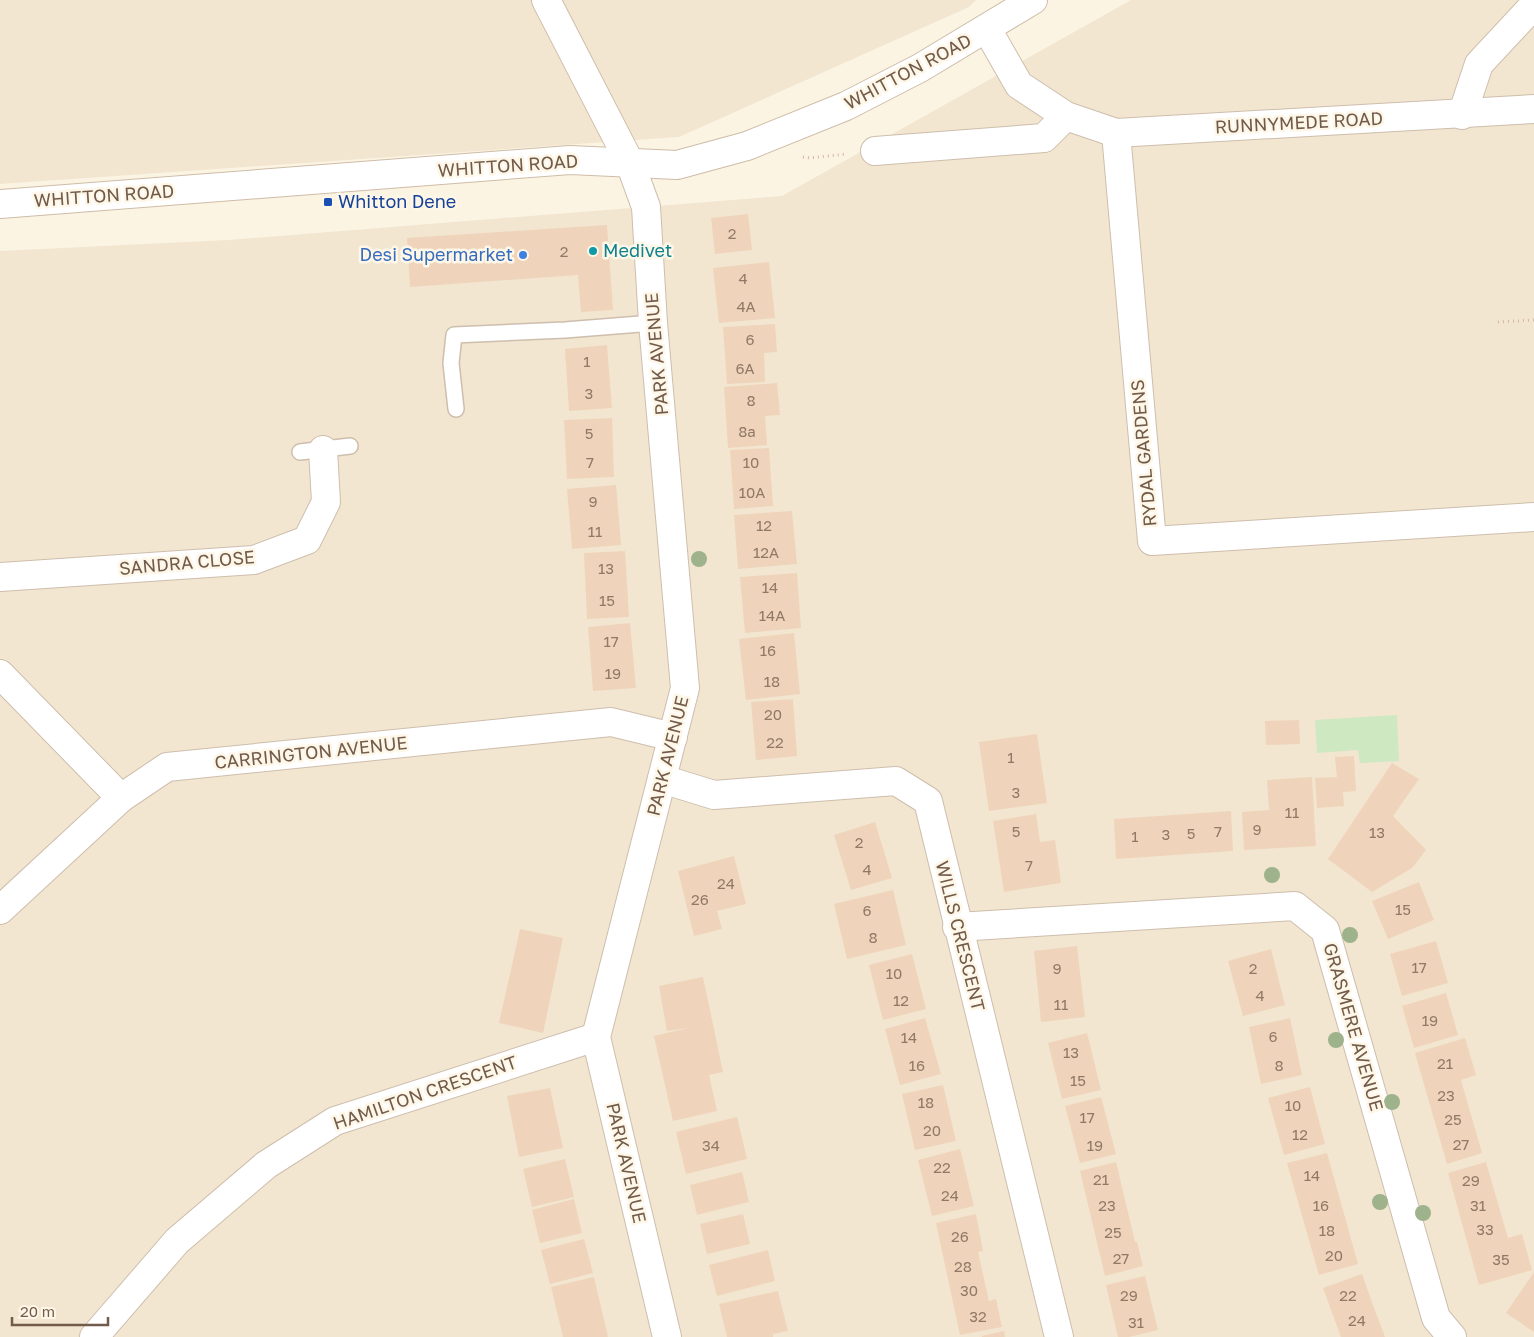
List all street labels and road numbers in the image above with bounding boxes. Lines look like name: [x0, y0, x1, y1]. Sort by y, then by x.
street label: WHITTON ROAD: [840, 28, 975, 114]
street label: RUNNYMEDE ROAD: [1214, 107, 1384, 137]
street label: WHITTON ROAD: [437, 149, 579, 181]
street label: WHITTON ROAD: [33, 179, 175, 211]
street label: PARK AVENUE: [640, 292, 672, 416]
street label: RYDAL GARDENS: [1126, 379, 1160, 528]
street label: SANDRA CLOSE: [118, 545, 256, 579]
street label: PARK AVENUE: [641, 693, 693, 818]
street label: CARRINGTON AVENUE: [213, 731, 408, 773]
street label: WILLS CRESCENT: [932, 858, 990, 1013]
street label: GRASMERE AVENUE: [1319, 940, 1388, 1113]
street label: HAMILTON CRESCENT: [330, 1050, 520, 1134]
street label: PARK AVENUE: [602, 1100, 652, 1225]

